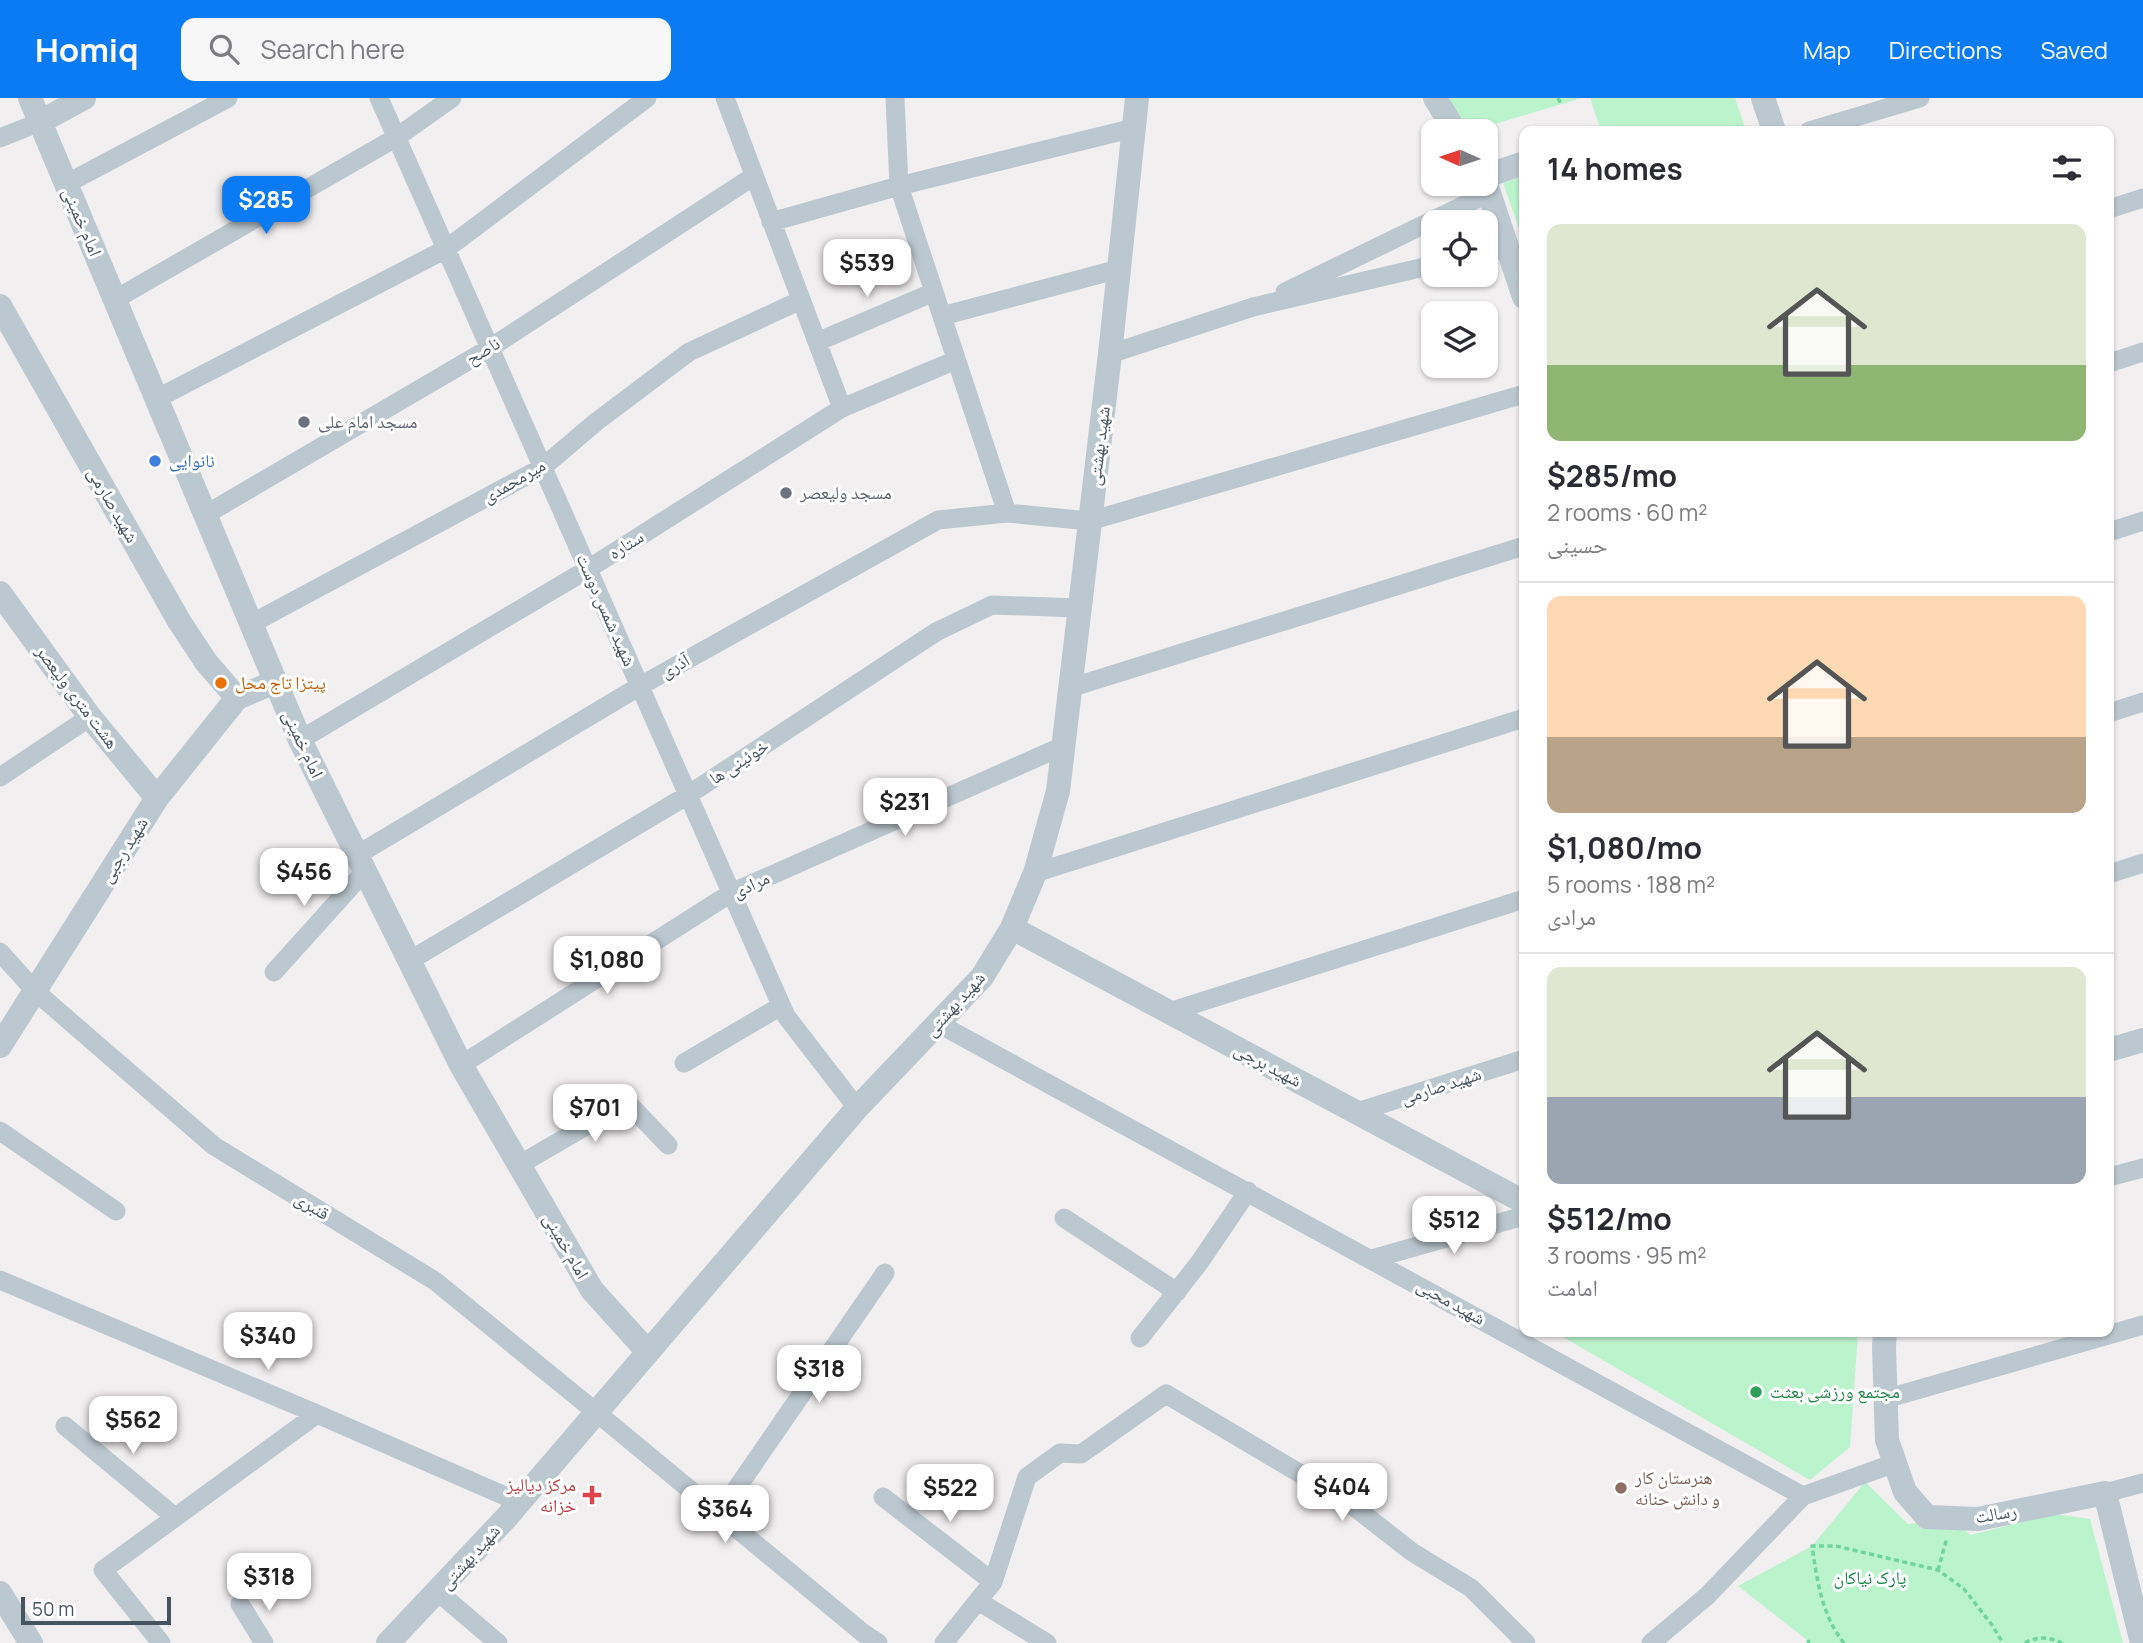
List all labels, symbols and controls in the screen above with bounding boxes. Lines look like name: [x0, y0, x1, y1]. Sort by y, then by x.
search box: [181, 18, 671, 81]
text: Homiq: [35, 27, 139, 72]
icon: search: [205, 30, 243, 68]
text: Search here: [261, 31, 405, 67]
text: Map: [1803, 33, 1851, 66]
text: Directions: [1889, 33, 2002, 66]
text: Saved: [2040, 33, 2108, 66]
north arrow: [1421, 119, 1498, 196]
map controls: [1421, 119, 1498, 378]
text: 14 homes: [1547, 148, 1683, 189]
icon: filters: [2048, 149, 2086, 187]
pin: $285: [225, 176, 307, 236]
text: $285: [238, 183, 294, 215]
street label: امام خمینی: [57, 184, 108, 260]
button: locate: [1421, 210, 1498, 287]
pin: $539: [826, 240, 908, 299]
text: $539: [839, 246, 895, 278]
icon: home: [1754, 269, 1880, 395]
button: layers: [1421, 301, 1498, 378]
street label: ناصح: [461, 331, 504, 370]
street label: شهید بهشتی: [1081, 405, 1115, 487]
place label: مسجد امام علی: [318, 409, 418, 434]
marker: مسجد امام علی: [296, 414, 312, 430]
place label: نانوایی: [169, 448, 215, 472]
street label: میرمحمدی: [478, 452, 549, 508]
marker: نانوایی: [147, 453, 163, 469]
text: $285/mo: [1547, 455, 1677, 496]
street label: شهید صارمی: [83, 462, 145, 547]
place label: مسجد ولیعصر: [799, 480, 892, 504]
marker: مسجد ولیعصر: [778, 485, 794, 501]
text: 2 rooms · 60 m²: [1547, 496, 1708, 528]
street label: ستاره: [603, 524, 648, 564]
text: حسینی: [1547, 528, 1608, 560]
street label: شهید شمس دوست: [571, 549, 642, 670]
street label: هشت متری ولیعصر: [30, 639, 125, 753]
icon: home: [1754, 641, 1880, 767]
street label: آذری: [656, 647, 694, 683]
place label: پیتزا تاج محل: [235, 670, 326, 695]
marker: پیتزا تاج محل: [213, 675, 229, 691]
street label: امام خمینی: [277, 706, 330, 782]
street label: خوئینی ها: [704, 733, 773, 789]
pin: $231: [864, 778, 946, 838]
text: $231: [879, 785, 931, 817]
street label: شهید رجبی: [94, 812, 153, 887]
text: $1,080/mo: [1547, 827, 1702, 868]
pin: $456: [263, 848, 345, 908]
text: $456: [276, 855, 332, 887]
street label: مرادی: [728, 865, 773, 903]
text: 5 rooms · 188 m²: [1547, 868, 1715, 900]
text: مرادی: [1547, 900, 1596, 932]
pin: $1,080: [550, 936, 664, 996]
text: $1,080: [570, 943, 644, 975]
street label: شهید بهشتی: [919, 966, 990, 1041]
icon: home: [1754, 1012, 1880, 1138]
street label: شهید برجی: [1230, 1036, 1306, 1092]
street label: شهید صارمی: [1397, 1061, 1484, 1109]
pin: $701: [554, 1084, 636, 1144]
text: $701: [569, 1091, 621, 1123]
street label: قنبری: [291, 1185, 334, 1225]
pin: $512: [1413, 1196, 1495, 1256]
text: $512/mo: [1547, 1198, 1672, 1239]
text: $512: [1428, 1203, 1480, 1235]
street label: امام خمینی: [537, 1208, 595, 1283]
text: 3 rooms · 95 m²: [1547, 1239, 1706, 1271]
text: امامت: [1547, 1271, 1598, 1303]
street label: شهید محبی: [1413, 1272, 1490, 1330]
pin: $340: [227, 1312, 309, 1372]
text: $340: [240, 1319, 296, 1351]
pin: $318: [778, 1346, 860, 1405]
text: $318: [793, 1352, 845, 1384]
place label: مجتمع ورزشی بعثت: [1770, 1379, 1900, 1404]
marker: مجتمع ورزشی بعثت: [1748, 1384, 1764, 1400]
pin: $562: [92, 1396, 174, 1456]
text: $562: [105, 1403, 161, 1435]
pin: $522: [909, 1464, 991, 1524]
pin: $404: [1301, 1464, 1383, 1523]
place label: هنرستان کار و دانش حنانه: [1634, 1465, 1720, 1510]
text: $404: [1313, 1470, 1371, 1502]
text: $522: [923, 1471, 977, 1503]
place label: مرکز دیالیز خزانه: [505, 1472, 576, 1517]
marker: هنرستان کار و دانش حنانه: [1613, 1480, 1629, 1496]
marker: مرکز دیالیز خزانه: [582, 1485, 602, 1505]
pin: $364: [684, 1486, 766, 1545]
text: $364: [697, 1492, 753, 1524]
street label: رسالت: [1973, 1498, 2018, 1528]
street label: شهید بهشتی: [434, 1519, 505, 1594]
pin: $318: [228, 1554, 310, 1613]
text: $318: [243, 1560, 295, 1592]
park label: پارک نیاکان: [1834, 1565, 1906, 1589]
scale bar: [21, 1594, 172, 1626]
text: 50 m: [32, 1596, 74, 1622]

